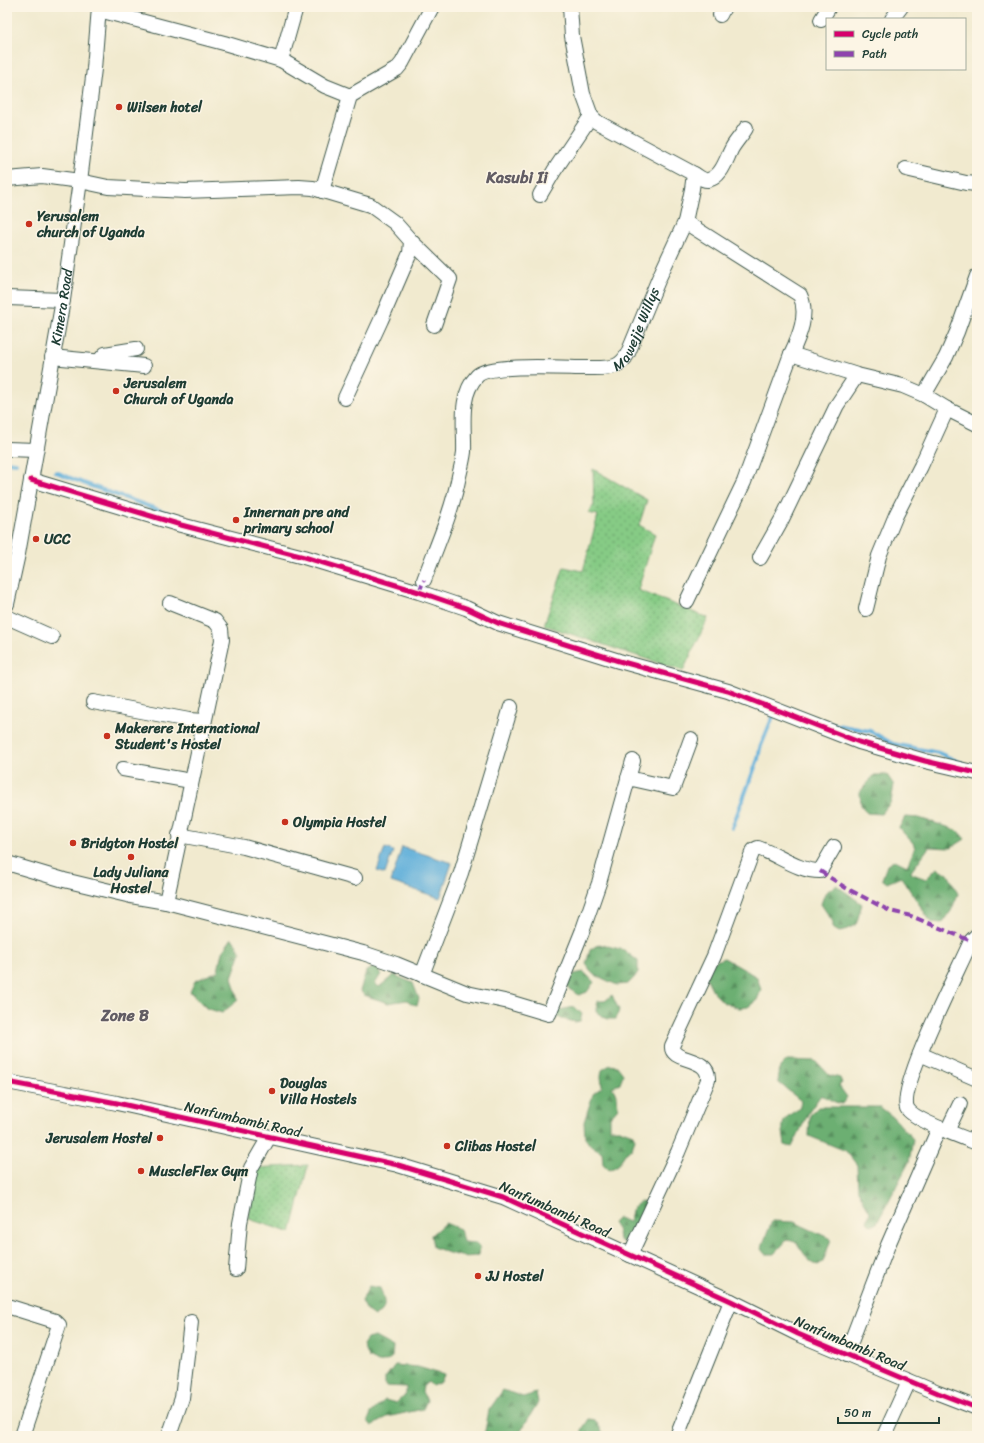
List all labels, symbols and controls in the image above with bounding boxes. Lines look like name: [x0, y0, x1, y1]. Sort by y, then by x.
legend: [826, 18, 966, 70]
text: Cycle path: [862, 23, 918, 45]
text: Path: [862, 43, 887, 65]
place label: Wilsen hotel: [127, 95, 203, 120]
marker: Wilsen hotel: [114, 102, 124, 112]
district label: Kasubi Ii: [485, 163, 549, 192]
place label: Yerusalem church of Uganda: [36, 204, 145, 245]
marker: Yerusalem church of Uganda: [24, 219, 34, 229]
street label: Kimera Road: [43, 266, 81, 347]
street label: Mawejje Willys: [607, 283, 667, 378]
place label: Jerusalem Church of Uganda: [123, 371, 233, 412]
marker: Jerusalem Church of Uganda: [111, 386, 121, 396]
place label: Innernan pre and primary school: [243, 500, 350, 541]
marker: Innernan pre and primary school: [231, 515, 241, 525]
place label: UCC: [44, 527, 71, 552]
marker: UCC: [31, 534, 41, 544]
place label: Makerere International Student's Hostel: [114, 716, 261, 757]
marker: Makerere International Student's Hostel: [102, 731, 112, 741]
place label: Olympia Hostel: [292, 810, 387, 835]
marker: Olympia Hostel: [280, 817, 290, 827]
place label: Bridgton Hostel: [81, 831, 179, 856]
marker: Bridgton Hostel: [68, 838, 78, 848]
marker: Lady Juliana Hostel: [126, 852, 136, 862]
place label: Lady Juliana Hostel: [93, 860, 170, 901]
district label: Zone B: [100, 1001, 150, 1030]
place label: Douglas Villa Hostels: [280, 1071, 357, 1112]
marker: Douglas Villa Hostels: [267, 1086, 277, 1096]
street label: Nanfumbambi Road: [182, 1094, 305, 1145]
place label: Jerusalem Hostel: [45, 1126, 153, 1151]
marker: Jerusalem Hostel: [155, 1133, 165, 1143]
place label: Clibas Hostel: [454, 1134, 537, 1159]
marker: Clibas Hostel: [442, 1141, 452, 1151]
place label: MuscleFlex Gym: [148, 1159, 249, 1184]
marker: MuscleFlex Gym: [136, 1166, 146, 1176]
street label: Nanfumbambi Road: [495, 1174, 616, 1246]
place label: JJ Hostel: [485, 1264, 545, 1289]
marker: JJ Hostel: [473, 1271, 483, 1281]
street label: Nanfumbambi Road: [790, 1309, 911, 1379]
scale bar: [838, 1399, 939, 1425]
text: 50 m: [844, 1402, 871, 1424]

